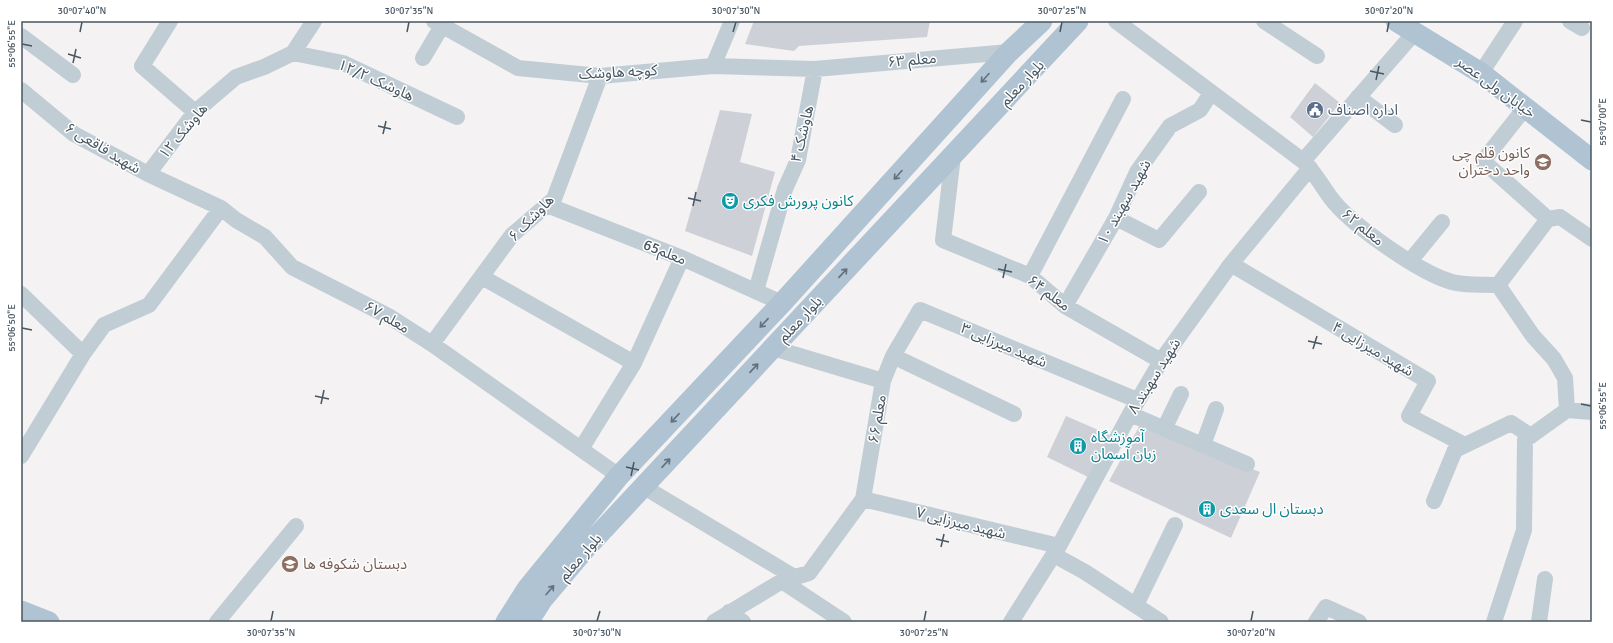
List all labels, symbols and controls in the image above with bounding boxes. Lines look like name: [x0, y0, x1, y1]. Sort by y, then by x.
text: 30°07'40"N: [58, 5, 106, 17]
text: 30°07'35"N: [385, 5, 433, 17]
text: 30°07'30"N: [712, 5, 760, 17]
text: 30°07'25"N: [1038, 5, 1086, 17]
text: 30°07'20"N: [1365, 5, 1413, 17]
text: 55°06'55"E: [6, 20, 18, 68]
street label: معلم ۶۳: [887, 49, 937, 73]
street label: خیابان ولی عصر: [1452, 52, 1539, 122]
street label: هاوشک ۱۲/۲: [335, 55, 417, 105]
street label: بلوار معلم: [996, 56, 1049, 111]
street label: کوچه هاوشک: [578, 61, 659, 84]
one-way arrow: [981, 73, 990, 83]
text: 55°07'00"E: [1597, 98, 1609, 146]
street label: هاوشک ۱۲: [155, 100, 211, 162]
public building icon: اداره اصناف: [1305, 100, 1325, 120]
place label: اداره اصناف: [1328, 101, 1398, 119]
street label: هاوشک ۴: [787, 104, 817, 164]
street label: شهید فاقعی ۶: [62, 118, 144, 178]
place label: کانون قلم چی واحد دختران: [1452, 144, 1531, 179]
school or university icon: کانون قلم چی واحد دختران: [1533, 152, 1553, 172]
street label: شهید سهبند ۱۰: [1093, 156, 1155, 248]
one-way arrow: [894, 170, 903, 180]
street label: هاوشک ۶: [504, 191, 558, 245]
theatre icon: کانون پرورش فکری: [720, 191, 740, 211]
place label: کانون پرورش فکری: [743, 192, 854, 211]
street label: معلم ۶۲: [1337, 205, 1388, 251]
street label: معلم65: [640, 235, 689, 271]
one-way arrow: [838, 268, 848, 278]
street label: معلم ۶۴: [1023, 271, 1074, 317]
street label: بلوار معلم: [774, 292, 827, 347]
street label: معلم ۶۷: [360, 297, 413, 339]
text: 55°06'50"E: [6, 304, 18, 352]
one-way arrow: [759, 318, 768, 328]
street label: شهید میرزایی ۴: [1329, 318, 1417, 380]
street label: شهید میرزایی ۳: [958, 319, 1050, 371]
street label: شهید سهبند ۸: [1124, 335, 1184, 417]
one-way arrow: [749, 363, 758, 373]
text: 55°06'55"E: [1597, 382, 1609, 430]
street label: معلم ۶۶: [864, 393, 892, 445]
one-way arrow: [670, 413, 679, 423]
place label: آموزشگاه زبان آسمان: [1091, 428, 1157, 463]
building icon: آموزشگاه زبان آسمان: [1068, 436, 1088, 456]
one-way arrow: [661, 458, 671, 468]
building icon: دبستان ال سعدی: [1197, 499, 1217, 519]
place label: دبستان ال سعدی: [1220, 500, 1324, 518]
street label: شهید میرزایی ۷: [914, 503, 1008, 543]
street label: بلوار معلم: [555, 530, 607, 586]
school or university icon: دبستان شکوفه ها: [280, 554, 300, 574]
place label: دبستان شکوفه ها: [303, 555, 407, 573]
one-way arrow: [546, 585, 555, 595]
text: 30°07'35"N: [247, 627, 295, 639]
text: 30°07'30"N: [573, 627, 621, 639]
text: 30°07'25"N: [900, 627, 948, 639]
text: 30°07'20"N: [1227, 627, 1275, 639]

